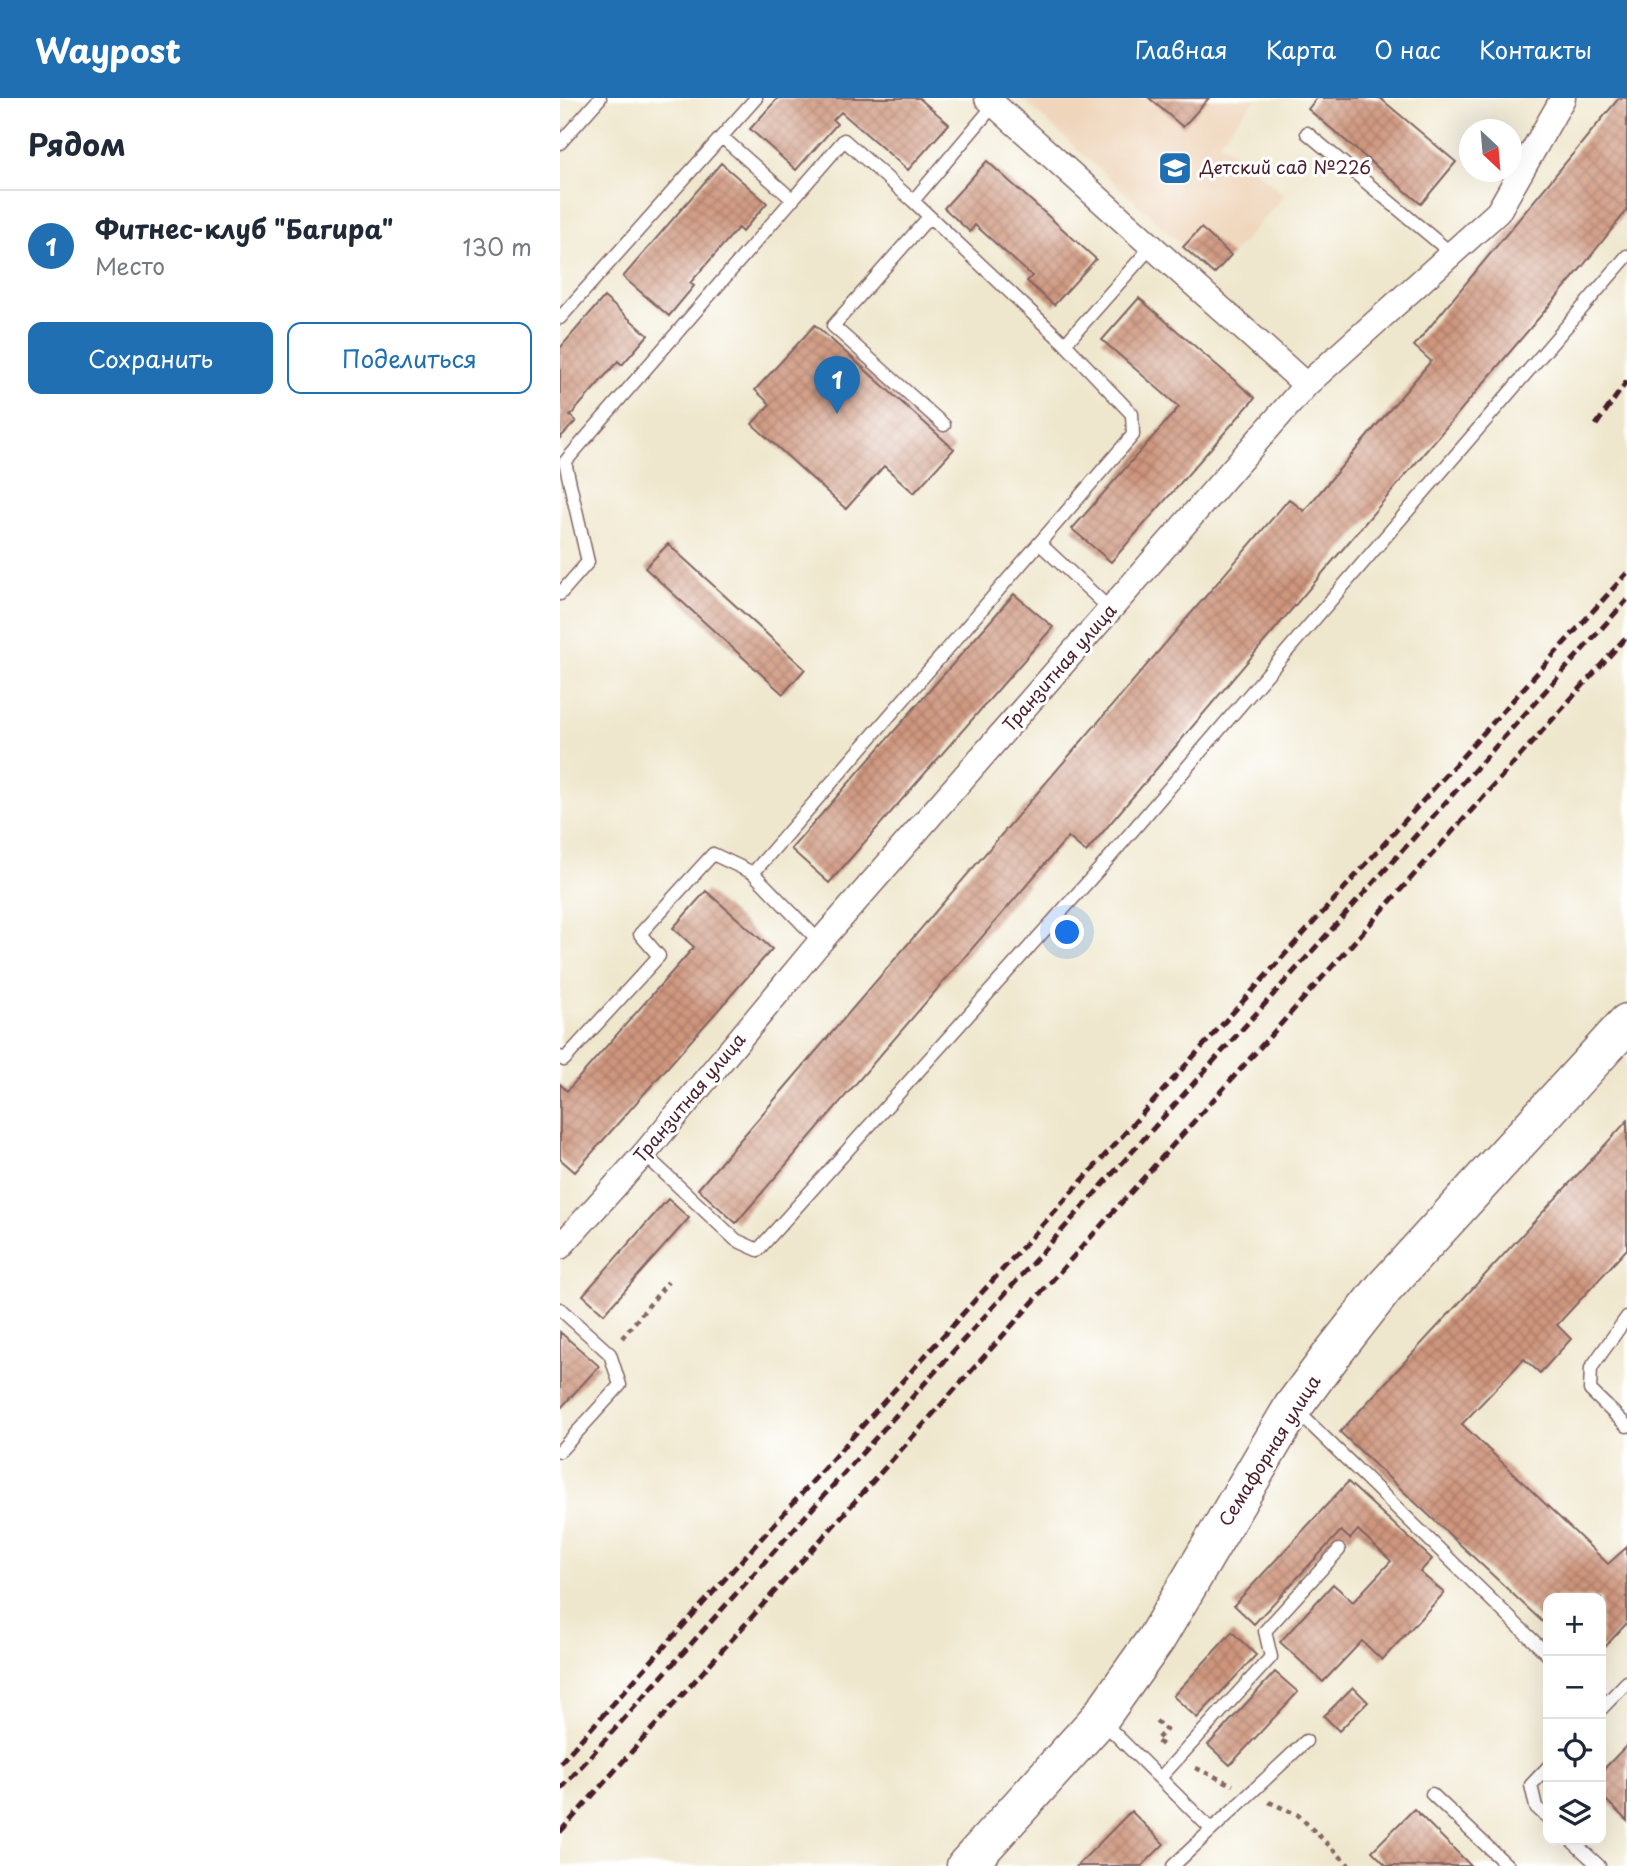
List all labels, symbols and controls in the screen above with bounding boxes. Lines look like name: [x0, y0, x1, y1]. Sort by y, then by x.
text: Waypost: [35, 24, 181, 74]
text: Главная: [1135, 31, 1228, 67]
text: Карта: [1266, 31, 1336, 67]
text: О нас: [1374, 31, 1441, 67]
text: Контакты: [1479, 31, 1592, 67]
north arrow: [1459, 119, 1522, 182]
text: Рядом: [28, 121, 126, 166]
school or university icon: Детский сад №226: [1156, 149, 1194, 187]
place label: Детский сад №226: [1199, 153, 1371, 180]
text: Фитнес-клуб "Багира": [95, 209, 393, 248]
text: 1: [46, 229, 57, 264]
text: 130 m: [462, 229, 532, 264]
text: Место: [95, 248, 165, 283]
button: Сохранить: [28, 322, 273, 394]
button: Поделиться: [287, 322, 532, 394]
pin: 1: [814, 356, 860, 414]
street label: Транзитная улица: [996, 597, 1123, 737]
your location: [1050, 915, 1084, 949]
street label: Транзитная улица: [626, 1026, 752, 1168]
street label: Семафорная улица: [1211, 1369, 1327, 1531]
map controls: [1543, 1593, 1606, 1845]
button: +: [1543, 1593, 1606, 1656]
button: −: [1543, 1656, 1606, 1719]
button: locate: [1543, 1719, 1606, 1782]
button: layers: [1543, 1782, 1606, 1845]

